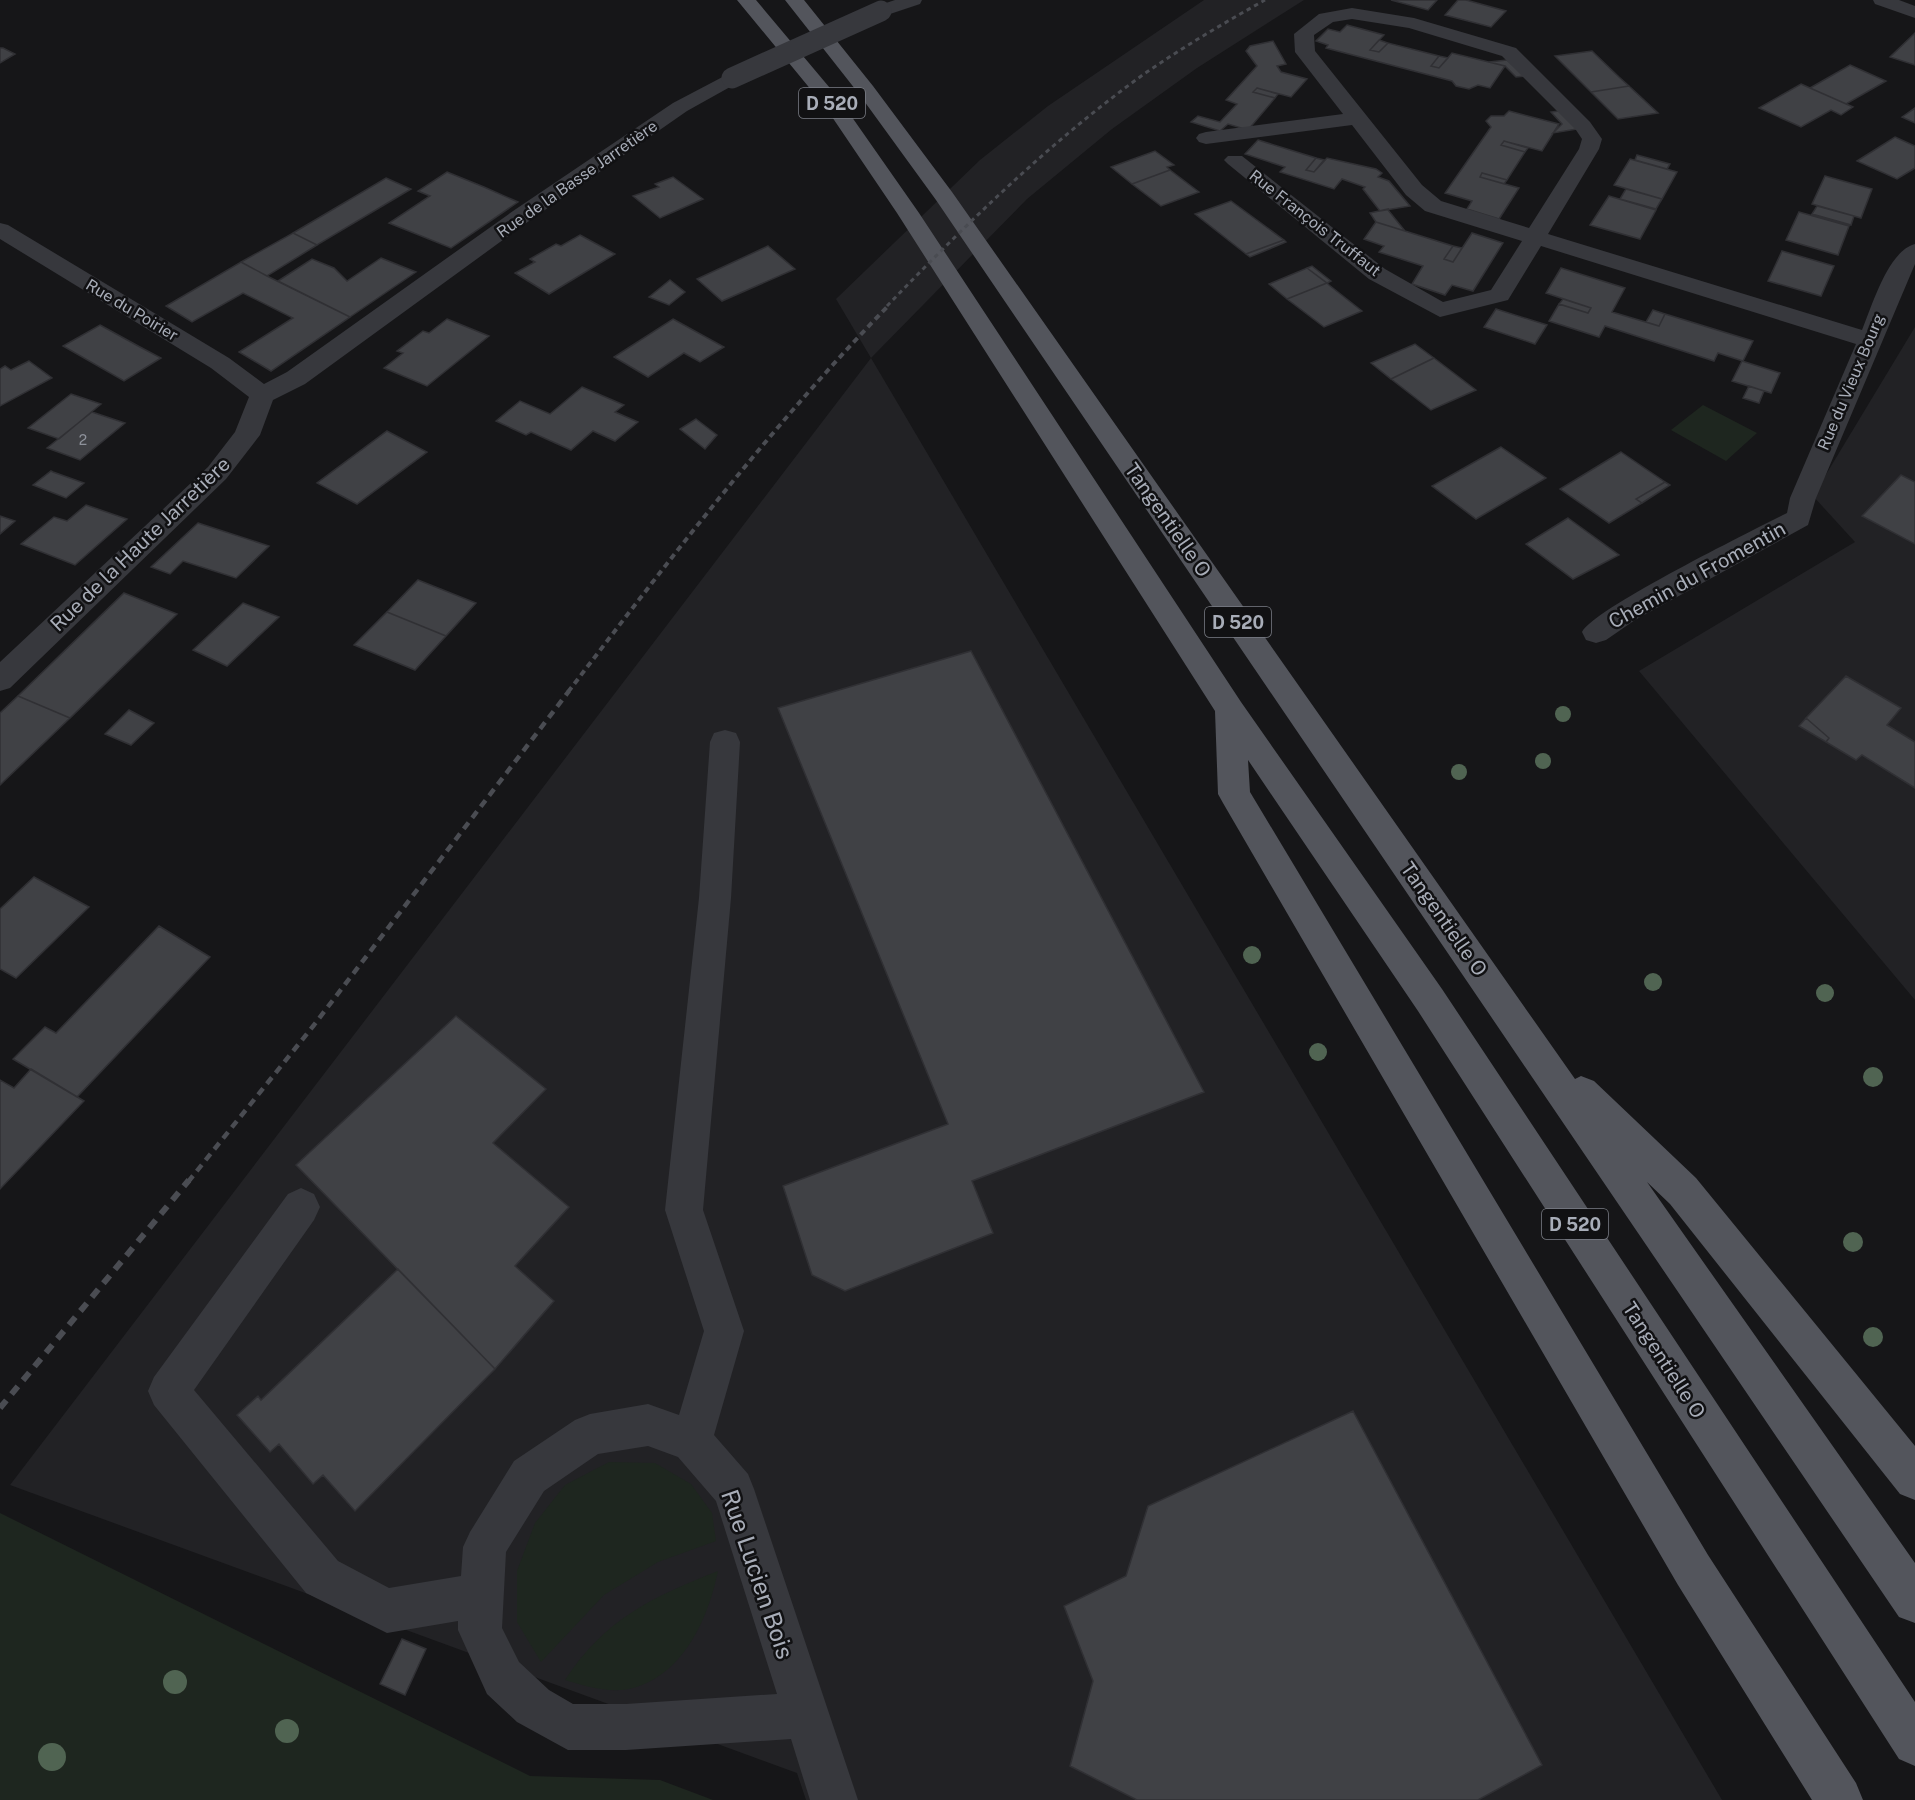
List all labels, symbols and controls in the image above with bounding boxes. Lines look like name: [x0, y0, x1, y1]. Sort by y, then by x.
road number: D 520: [799, 88, 865, 118]
street label: Rue de la Basse Jarretière: [493, 116, 661, 242]
street label: Rue François Truffaut: [1246, 166, 1384, 280]
street label: Rue du Poirier: [83, 275, 181, 345]
street label: Rue du Vieux Bourg: [1814, 311, 1888, 453]
house number: 2: [79, 432, 87, 448]
street label: Rue de la Haute Jarretière: [45, 452, 235, 636]
street label: Tangentielle O: [1120, 458, 1216, 582]
street label: Chemin du Fromentin: [1604, 516, 1790, 634]
road number: D 520: [1205, 607, 1271, 637]
street label: Tangentielle O: [1396, 857, 1492, 981]
road number: D 520: [1542, 1209, 1608, 1239]
street label: Tangentielle O: [1617, 1297, 1711, 1423]
street label: Rue Lucien Bois: [716, 1486, 800, 1662]

